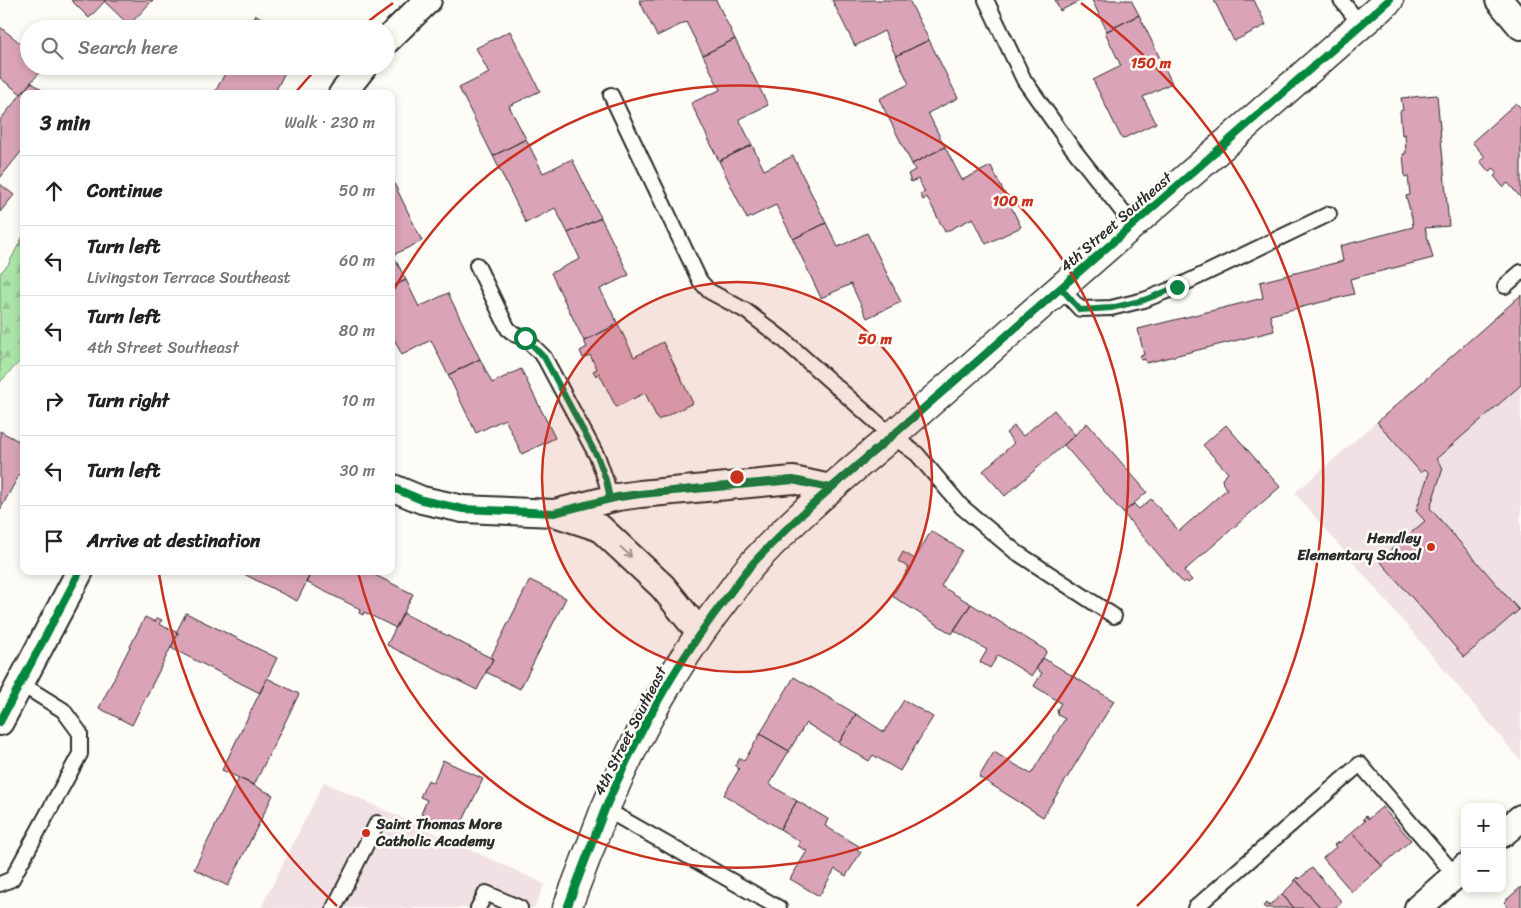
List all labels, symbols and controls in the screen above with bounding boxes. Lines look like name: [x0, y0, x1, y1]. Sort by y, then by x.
search box: [20, 20, 395, 75]
text: Search here: [78, 31, 178, 64]
icon: search: [38, 34, 66, 62]
text: 150 m: [1131, 50, 1172, 76]
text: 3 min: [40, 104, 90, 142]
text: Walk · 230 m: [284, 108, 375, 137]
street label: 4th Street Southeast: [1054, 165, 1179, 278]
text: Continue: [87, 174, 163, 207]
text: 50 m: [339, 176, 375, 205]
icon: ahead: [40, 177, 68, 205]
text: 100 m: [993, 188, 1034, 214]
text: Turn left: [87, 230, 160, 263]
text: 60 m: [339, 246, 375, 275]
icon: left: [40, 247, 68, 275]
text: Livingston Terrace Southeast: [87, 263, 291, 292]
route end: [1166, 276, 1189, 299]
text: Turn left: [87, 300, 160, 333]
text: 80 m: [339, 316, 375, 345]
icon: left: [40, 317, 68, 345]
text: 50 m: [858, 326, 893, 352]
route start: [514, 327, 537, 350]
text: 4th Street Southeast: [87, 333, 239, 362]
text: Turn right: [87, 384, 169, 417]
text: 10 m: [342, 386, 375, 415]
icon: right: [40, 387, 68, 415]
text: Turn left: [87, 454, 160, 487]
text: 30 m: [340, 456, 375, 485]
icon: left: [40, 457, 68, 485]
centre of rings: [728, 468, 746, 486]
text: Arrive at destination: [87, 524, 260, 557]
place label: Hendley Elementary School: [1297, 525, 1422, 568]
icon: arrive: [40, 527, 68, 555]
marker: Hendley Elementary School: [1425, 541, 1437, 553]
one-way arrow: [619, 546, 632, 558]
street label: 4th Street Southeast: [586, 661, 674, 800]
map controls: [1461, 803, 1506, 893]
button: +: [1461, 803, 1506, 848]
place label: Saint Thomas More Catholic Academy: [375, 811, 503, 854]
marker: Saint Thomas More Catholic Academy: [360, 827, 372, 839]
button: −: [1461, 848, 1506, 893]

